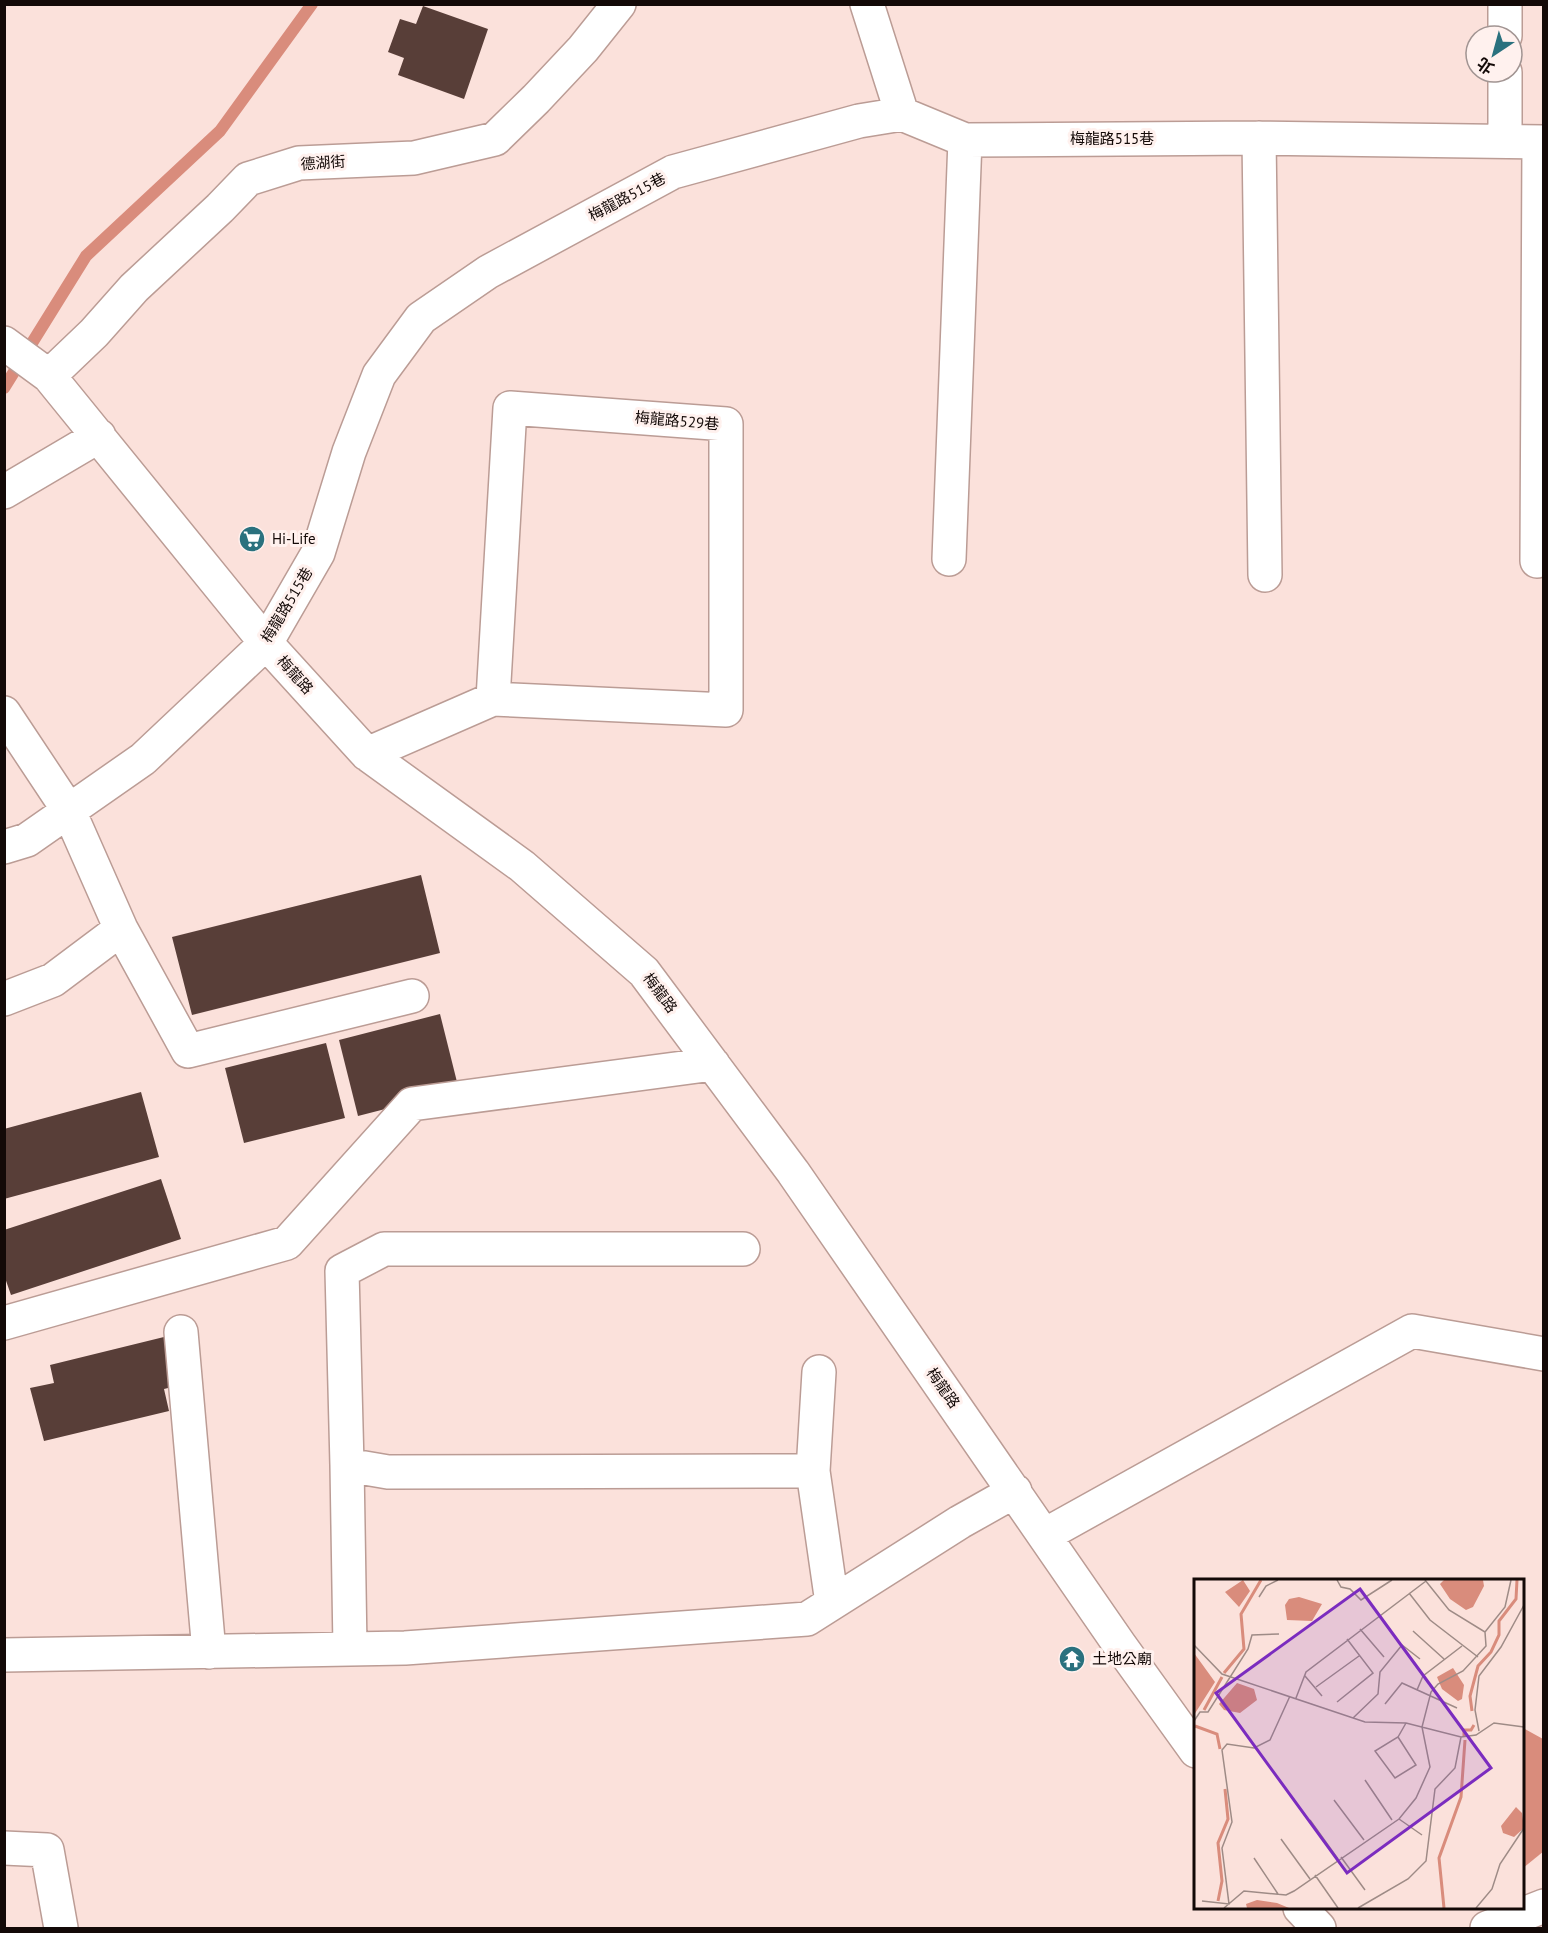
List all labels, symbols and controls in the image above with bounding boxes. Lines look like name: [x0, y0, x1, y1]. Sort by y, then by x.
north arrow: [1464, 24, 1524, 84]
text: 北: [1473, 53, 1498, 79]
street label: 梅龍路515巷: [1070, 129, 1154, 148]
street label: 德湖街: [300, 151, 346, 174]
street label: 梅龍路515巷: [585, 168, 669, 225]
street label: 梅龍路529巷: [634, 407, 720, 434]
supermarket icon: Hi-Life: [237, 524, 267, 554]
place label: Hi-Life: [272, 529, 316, 548]
street label: 梅龍路515巷: [257, 564, 316, 646]
street label: 梅龍路: [273, 652, 317, 698]
street label: 梅龍路: [639, 969, 682, 1016]
street label: 梅龍路: [923, 1364, 964, 1412]
inset map: [1194, 1579, 1524, 1909]
temple icon: 土地公廟: [1057, 1644, 1087, 1674]
place label: 土地公廟: [1092, 1649, 1152, 1668]

